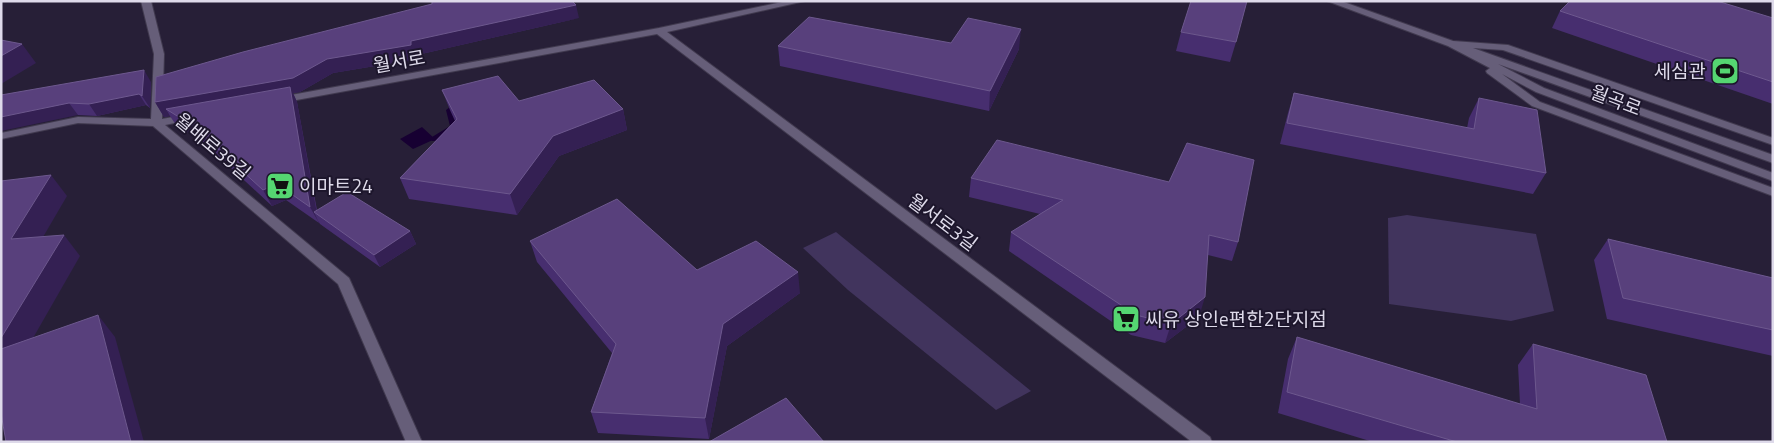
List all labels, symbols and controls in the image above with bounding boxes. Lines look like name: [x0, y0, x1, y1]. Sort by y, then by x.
street label: 월서로: [371, 42, 427, 79]
place label: 세심관: [1654, 56, 1706, 85]
sports icon: 세심관: [1710, 56, 1740, 86]
street label: 월곡로: [1586, 77, 1646, 122]
street label: 월배로39길: [169, 105, 258, 186]
supermarket icon: 이마트24: [265, 171, 295, 201]
place label: 이마트24: [299, 171, 373, 200]
street label: 월서로3길: [902, 186, 984, 257]
supermarket icon: 씨유 상인e편한2단지점: [1111, 304, 1141, 334]
place label: 씨유 상인e편한2단지점: [1145, 304, 1327, 333]

